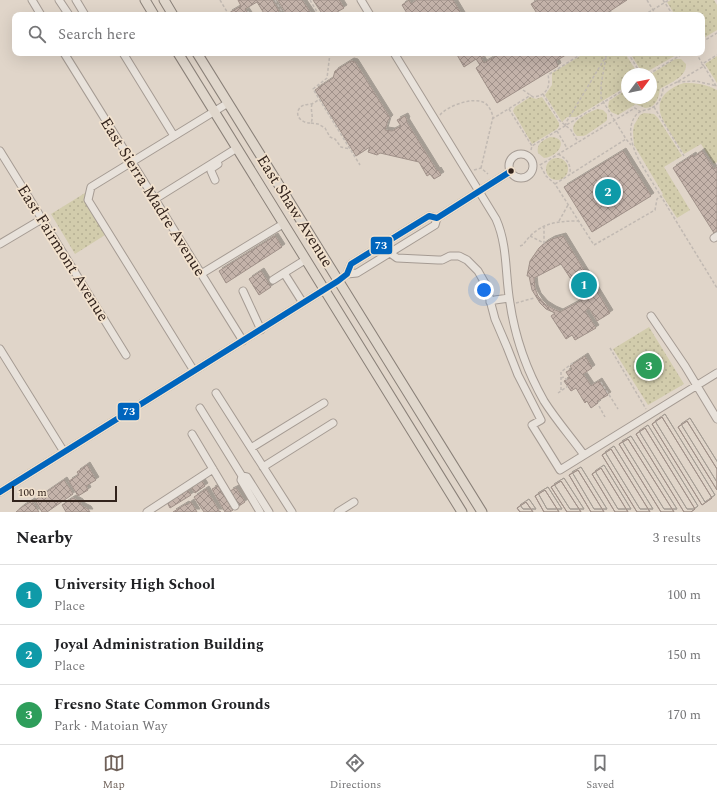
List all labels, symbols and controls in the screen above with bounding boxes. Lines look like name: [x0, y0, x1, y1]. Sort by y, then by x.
search box: [12, 12, 705, 56]
icon: search: [26, 23, 48, 45]
text: Search here: [58, 23, 136, 46]
north arrow: [621, 68, 657, 104]
street label: East Sierra Madre Avenue: [94, 113, 212, 281]
street label: East Shaw Avenue: [251, 150, 339, 272]
unlabelled marker: [506, 166, 516, 176]
pin: 2: [595, 177, 621, 207]
street label: East Fairmont Avenue: [11, 180, 115, 326]
line badge: 73: [370, 236, 393, 255]
text: 73: [375, 237, 387, 254]
pin: 1: [571, 270, 597, 300]
your location: [474, 280, 494, 300]
pin: 3: [636, 351, 662, 381]
line badge: 73: [117, 402, 140, 421]
text: 73: [123, 403, 135, 420]
scale bar: [12, 484, 117, 503]
text: 100 m: [18, 484, 47, 501]
text: Nearby: [16, 525, 72, 551]
text: 3 results: [653, 528, 701, 548]
text: University High School: [54, 573, 215, 596]
text: 1: [25, 585, 33, 605]
text: 100 m: [667, 585, 701, 605]
text: Place: [54, 596, 85, 616]
text: Joyal Administration Building: [54, 633, 264, 656]
text: 2: [25, 645, 33, 665]
text: 150 m: [667, 645, 701, 665]
text: Place: [54, 656, 85, 676]
text: Fresno State Common Grounds: [54, 693, 270, 716]
text: 3: [25, 705, 33, 725]
text: 170 m: [667, 705, 701, 725]
text: Park · Matoian Way: [54, 716, 167, 736]
tab: Map: [103, 752, 125, 793]
tab: Directions: [330, 752, 381, 793]
tab: Saved: [586, 752, 614, 793]

